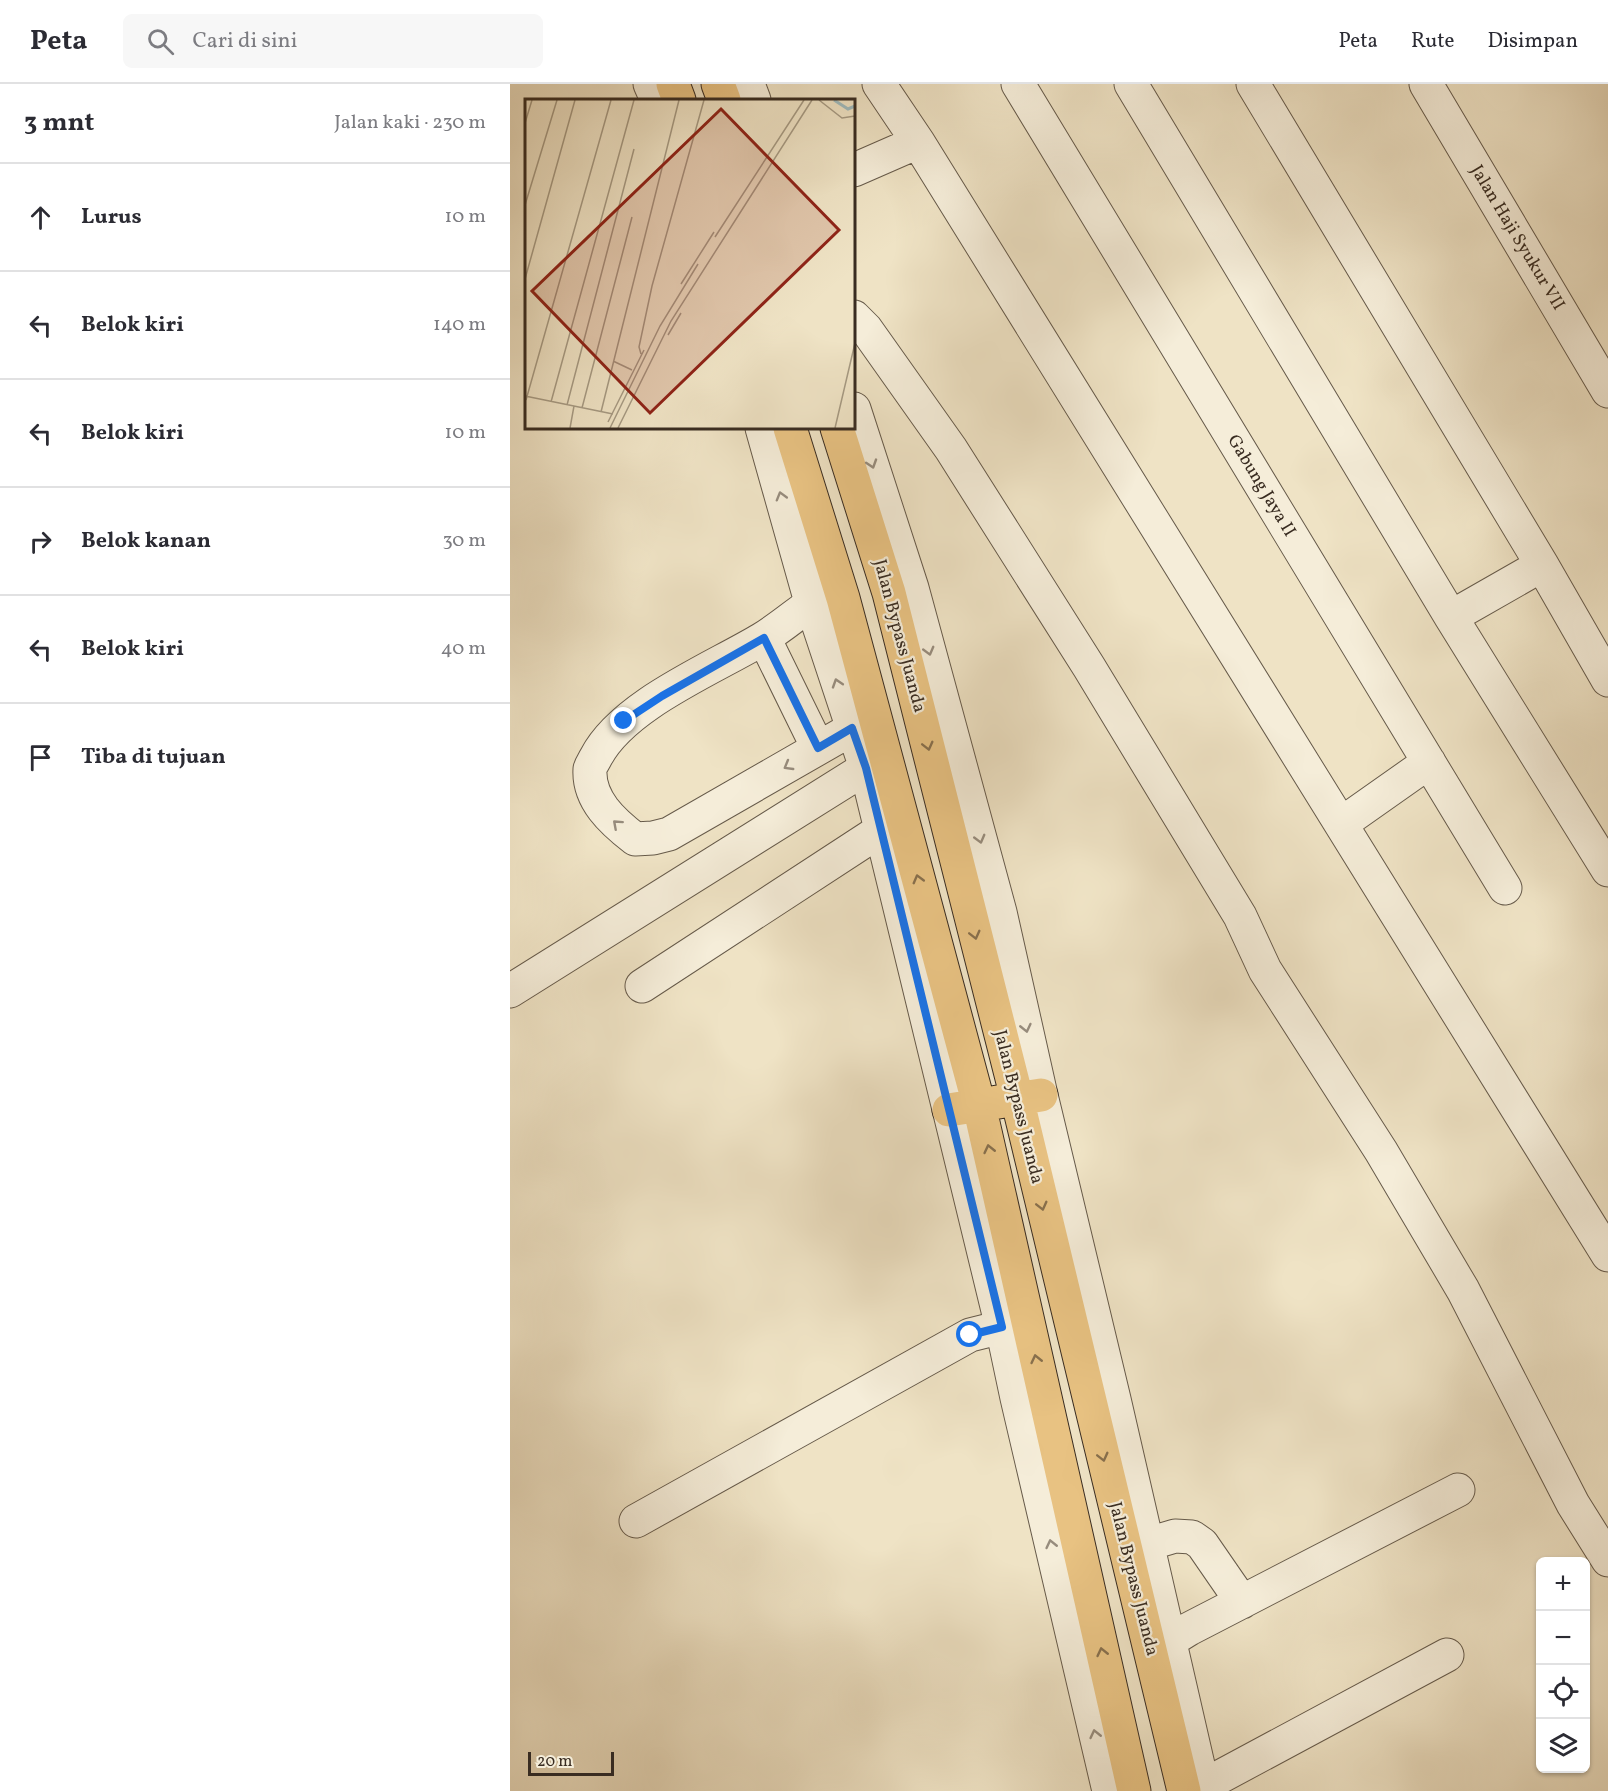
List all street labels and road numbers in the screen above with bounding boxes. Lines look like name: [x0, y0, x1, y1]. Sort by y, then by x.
street label: Jalan Haji Syukur VII: [1464, 161, 1570, 315]
street label: Gabung Jaya II: [1221, 430, 1301, 542]
street label: Jalan Bypass Juanda: [867, 557, 931, 715]
street label: Jalan Bypass Juanda: [987, 1027, 1049, 1187]
street label: Jalan Bypass Juanda: [1102, 1499, 1164, 1659]

